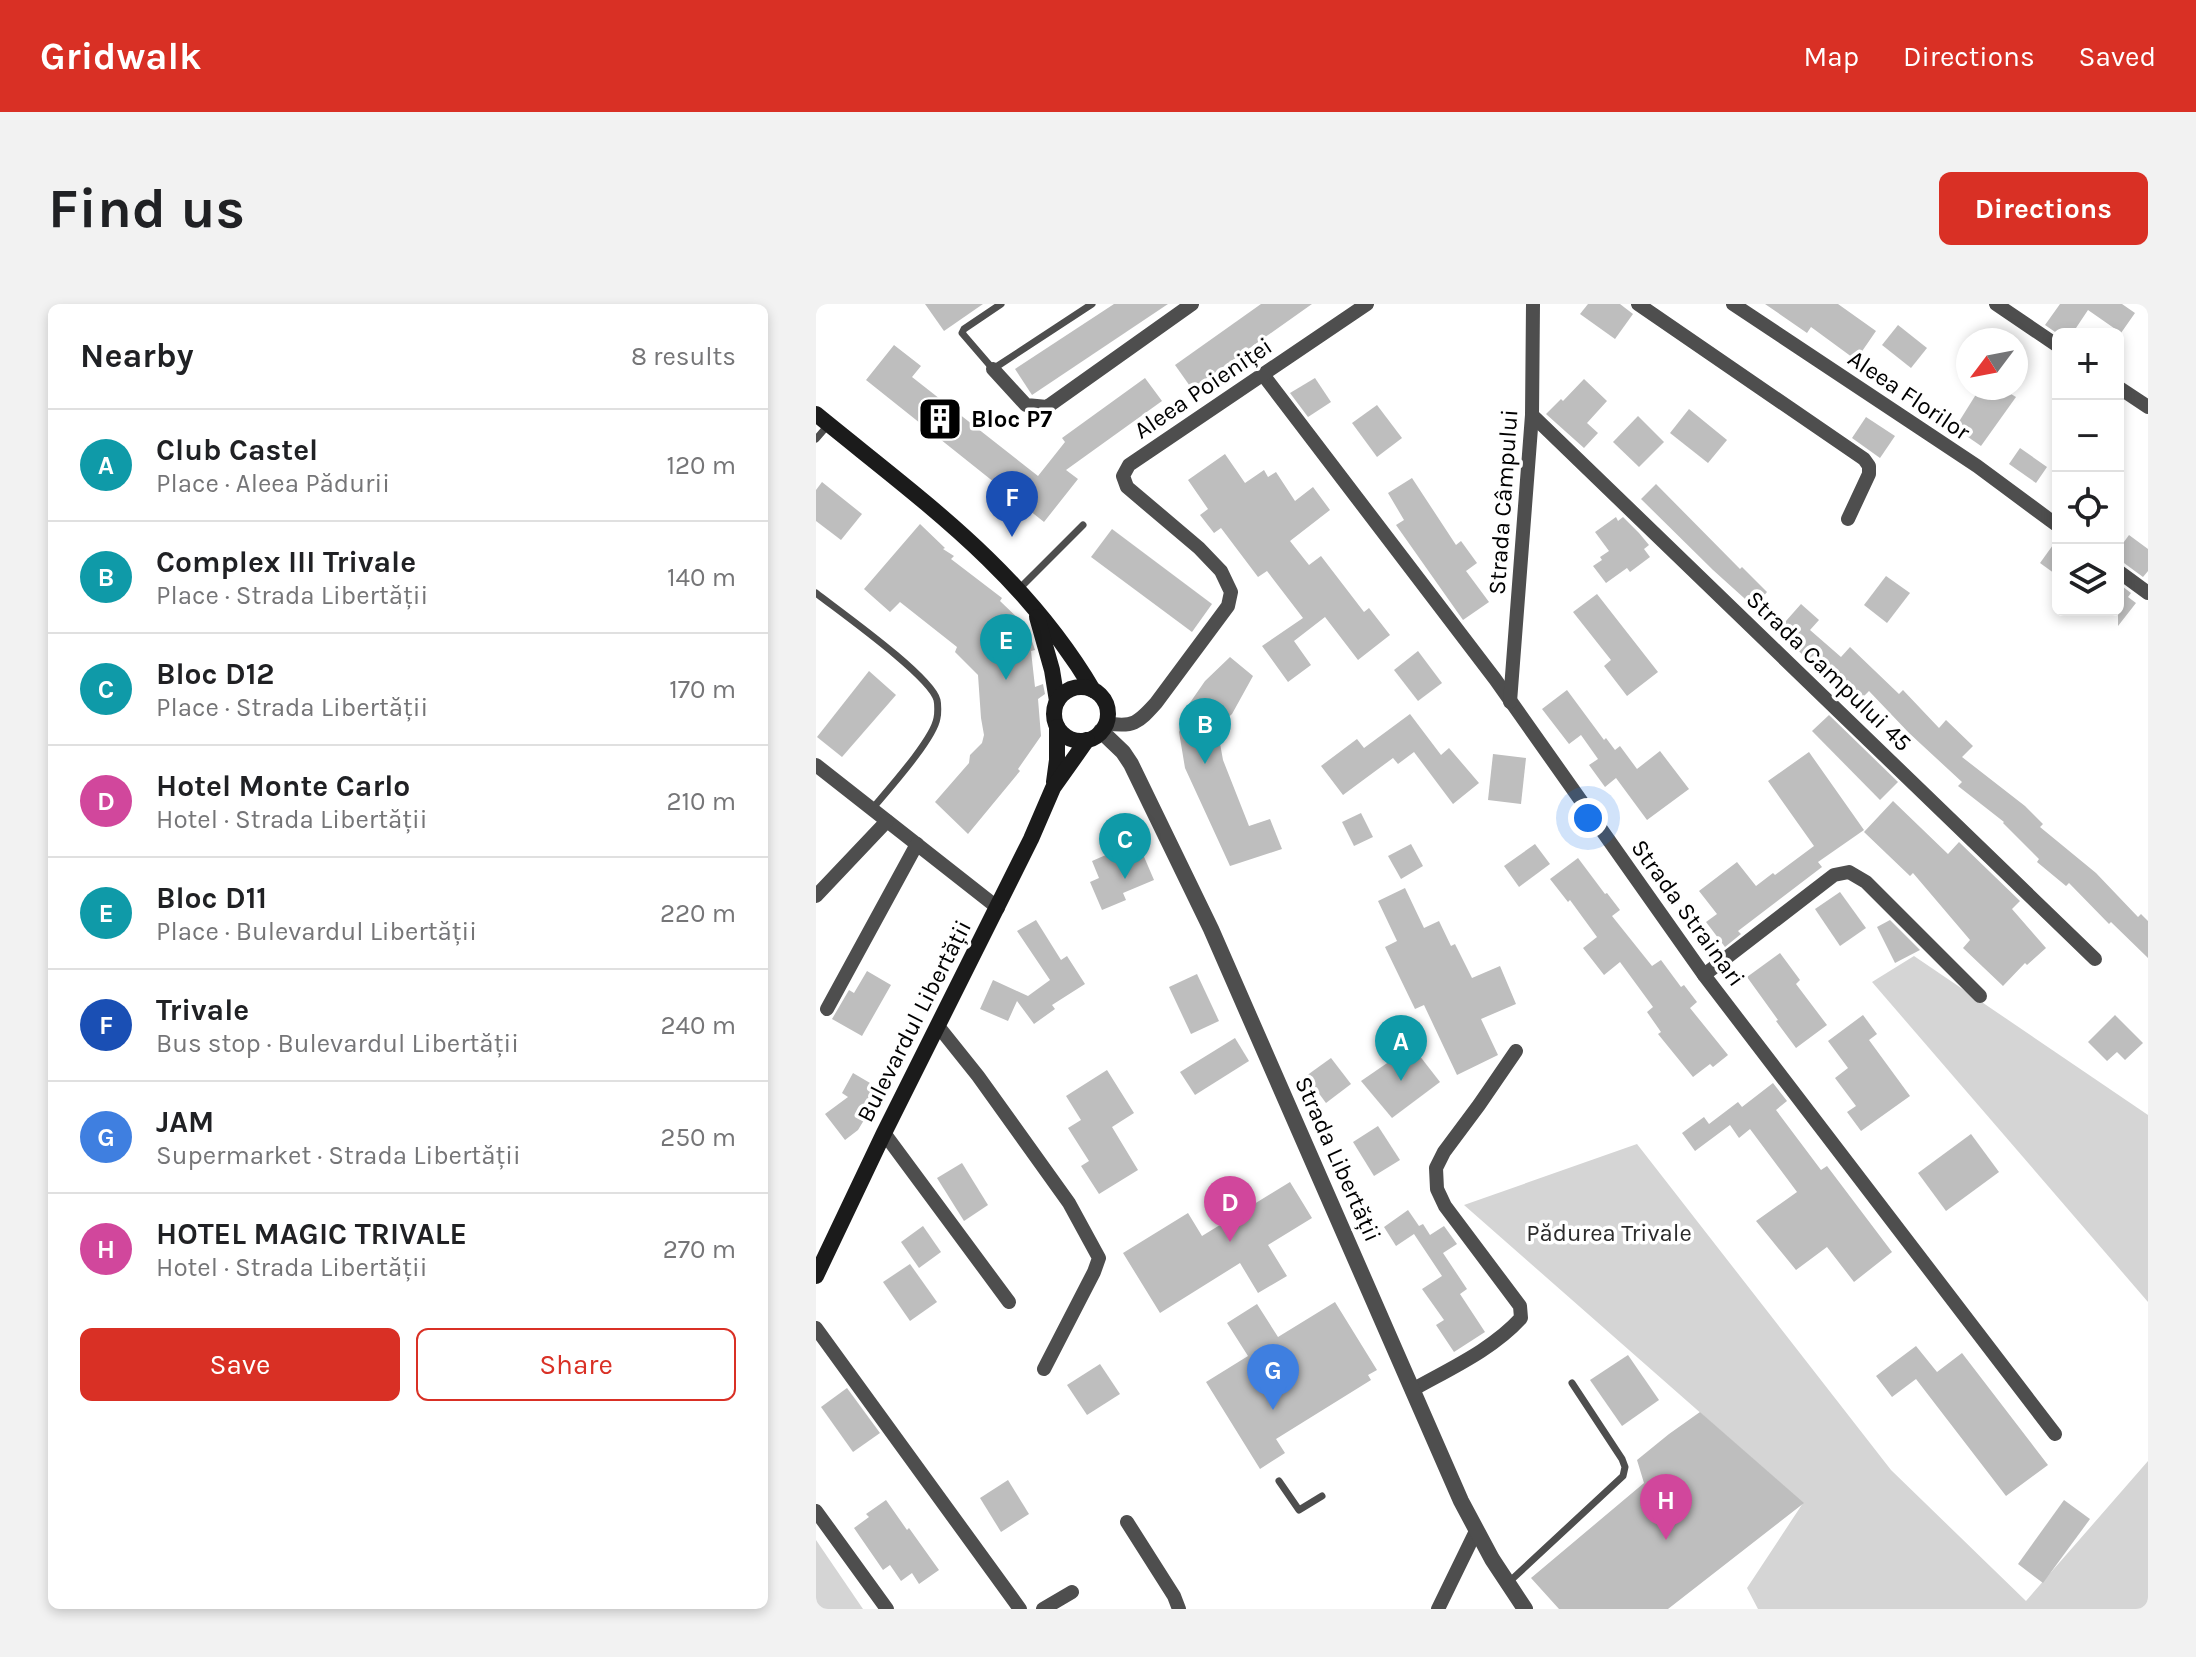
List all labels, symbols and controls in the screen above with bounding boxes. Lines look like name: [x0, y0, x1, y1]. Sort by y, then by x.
text: Gridwalk: [40, 34, 202, 79]
text: Map: [1804, 40, 1859, 73]
text: Directions: [1903, 40, 2035, 73]
text: Saved: [2079, 40, 2156, 73]
button: Directions: [1939, 172, 2148, 245]
text: Find us: [48, 176, 245, 241]
north arrow: [1956, 328, 2028, 400]
map controls: [2052, 328, 2124, 616]
button: +: [2052, 328, 2124, 400]
street label: Aleea Poieniței: [1129, 332, 1277, 444]
text: Nearby: [80, 336, 194, 376]
text: 8 results: [631, 341, 736, 372]
street label: Aleea Florilor: [1843, 344, 1975, 446]
building icon: Bloc P7: [916, 395, 964, 443]
button: −: [2052, 400, 2124, 472]
place label: Bloc P7: [971, 405, 1052, 433]
street label: Strada Câmpului: [1483, 408, 1523, 596]
text: Club Castel: [156, 432, 318, 468]
text: A: [98, 450, 114, 481]
text: 120 m: [666, 450, 736, 481]
text: Place · Aleea Pădurii: [156, 468, 390, 499]
pin: F: [986, 471, 1038, 537]
button: locate: [2052, 472, 2124, 544]
text: Complex III Trivale: [156, 544, 416, 580]
button: layers: [2052, 544, 2124, 616]
text: B: [98, 562, 114, 593]
text: 140 m: [667, 562, 736, 593]
text: Place · Strada Libertății: [156, 580, 428, 611]
street label: Strada Campului 45: [1741, 585, 1917, 757]
pin: E: [980, 614, 1032, 680]
text: Bloc D12: [156, 656, 274, 692]
text: C: [98, 674, 114, 705]
text: 170 m: [669, 674, 736, 705]
text: Place · Strada Libertății: [156, 692, 428, 723]
pin: B: [1179, 698, 1231, 764]
text: Hotel Monte Carlo: [156, 768, 410, 804]
text: D: [97, 786, 115, 817]
text: 210 m: [666, 786, 736, 817]
your location: [1568, 798, 1608, 838]
text: Hotel · Strada Libertății: [156, 804, 428, 835]
pin: C: [1099, 813, 1151, 879]
street label: Strada Strainari: [1625, 834, 1751, 992]
text: Bloc D11: [156, 880, 267, 916]
text: E: [98, 898, 114, 929]
text: 220 m: [660, 898, 736, 929]
street label: Bulevardul Libertății: [851, 915, 977, 1127]
text: Place · Bulevardul Libertății: [156, 916, 477, 947]
text: Trivale: [156, 992, 249, 1028]
text: F: [99, 1010, 113, 1041]
text: 240 m: [660, 1010, 736, 1041]
pin: A: [1375, 1015, 1427, 1081]
text: Bus stop · Bulevardul Libertății: [156, 1028, 519, 1059]
street label: Strada Libertății: [1289, 1072, 1387, 1246]
text: JAM: [156, 1104, 214, 1140]
text: G: [97, 1122, 115, 1153]
text: 250 m: [660, 1122, 736, 1153]
text: Supermarket · Strada Libertății: [156, 1140, 521, 1171]
pin: D: [1204, 1176, 1256, 1242]
text: HOTEL MAGIC TRIVALE: [156, 1216, 467, 1252]
park label: Pădurea Trivale: [1526, 1219, 1692, 1247]
text: H: [97, 1234, 115, 1265]
text: 270 m: [663, 1234, 736, 1265]
text: Hotel · Strada Libertății: [156, 1252, 428, 1283]
button: Save: [80, 1328, 400, 1401]
button: Share: [416, 1328, 736, 1401]
pin: G: [1247, 1344, 1299, 1410]
pin: H: [1640, 1474, 1692, 1540]

